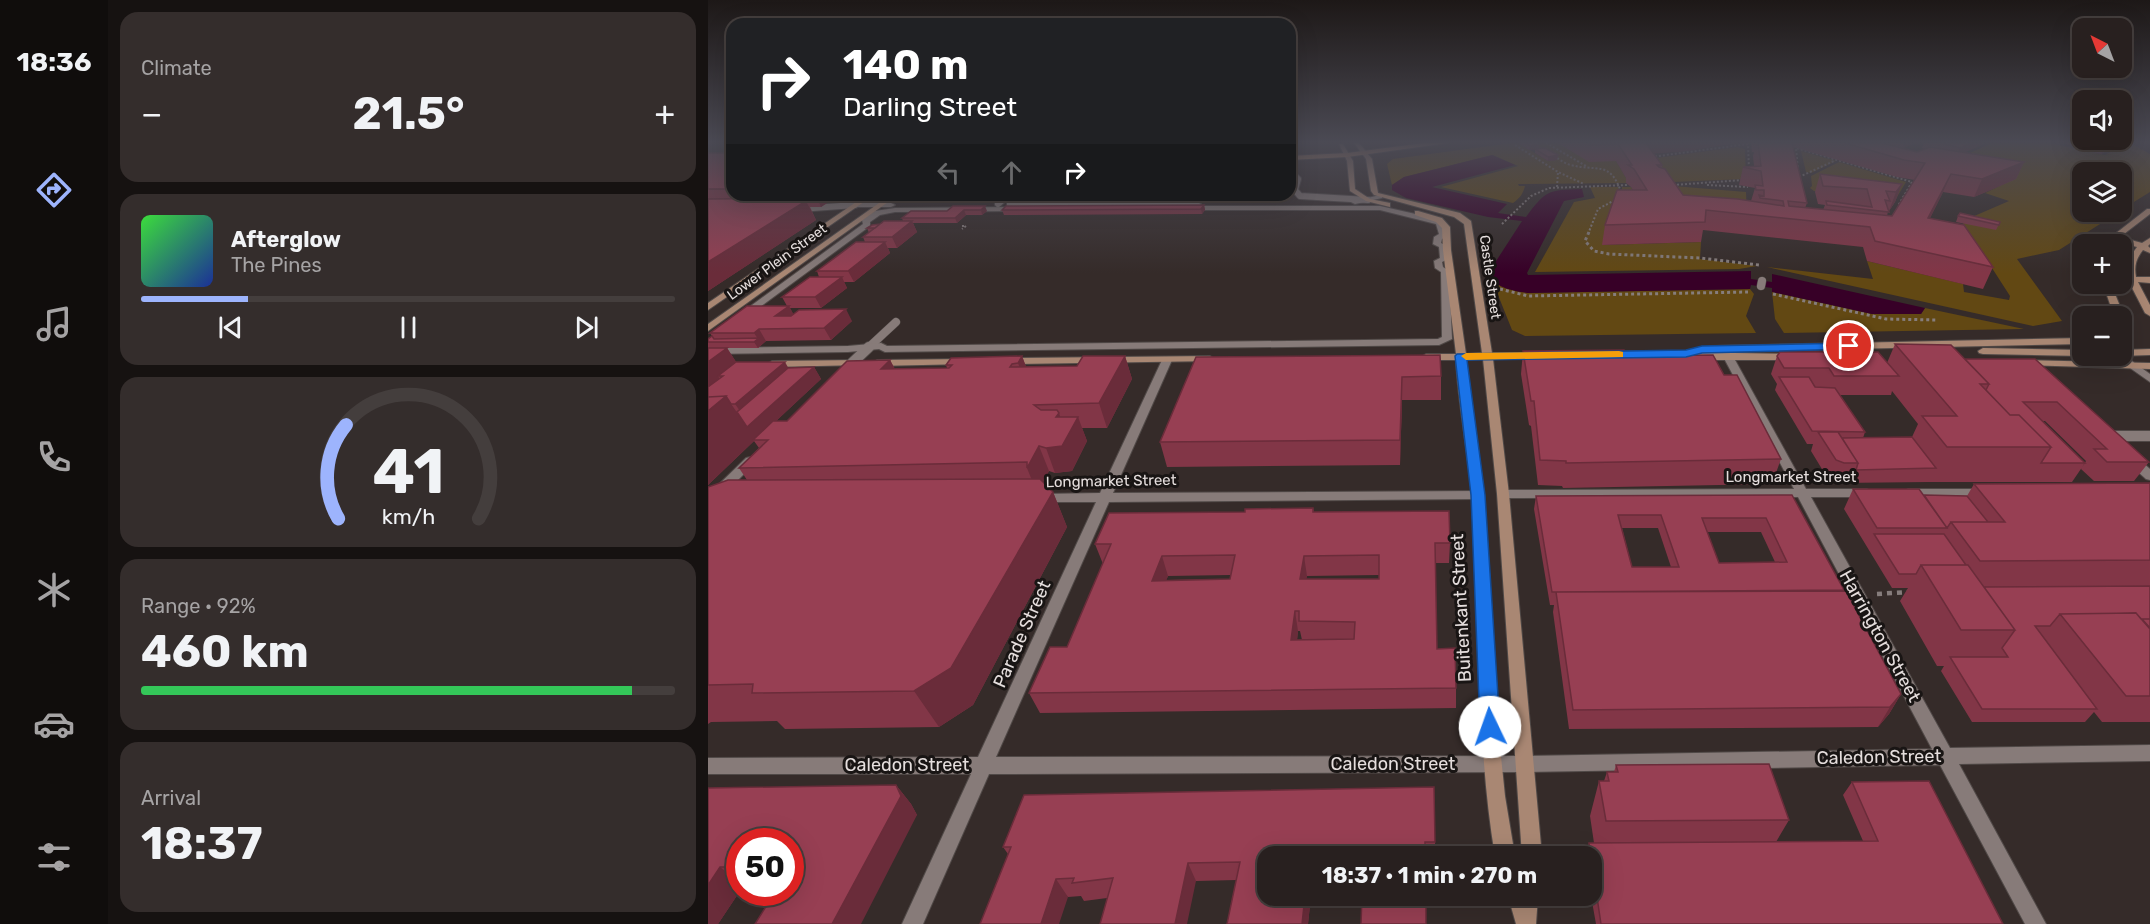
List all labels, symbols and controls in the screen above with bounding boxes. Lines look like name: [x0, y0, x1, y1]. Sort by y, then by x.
north arrow: [2072, 18, 2132, 78]
map controls: [2072, 18, 2132, 366]
text: 140 m: [843, 40, 969, 90]
icon: right: [744, 42, 822, 120]
text: 18:36: [17, 46, 91, 78]
text: Climate: [141, 56, 212, 80]
text: 21.5°: [352, 87, 464, 140]
button: sound: [2072, 90, 2132, 150]
text: Darling Street: [843, 91, 1017, 123]
text: −: [141, 94, 162, 133]
text: +: [654, 94, 675, 133]
icon: left: [932, 156, 965, 189]
icon: ahead: [995, 156, 1028, 189]
icon: right: [1058, 156, 1091, 189]
button: layers: [2072, 162, 2132, 222]
icon: directions: [33, 169, 75, 211]
street label: Lower Plein Street: [724, 220, 831, 304]
text: Afterglow: [231, 226, 341, 253]
street label: Castle Street: [1476, 234, 1504, 321]
button: +: [2072, 234, 2132, 294]
text: The Pines: [231, 253, 322, 277]
icon: music: [33, 303, 75, 345]
button: −: [2072, 306, 2132, 366]
icon: previous: [214, 311, 247, 344]
icon: pause: [392, 311, 425, 344]
icon: next: [570, 311, 603, 344]
pin: [1823, 320, 1874, 371]
icon: arrive: [1832, 329, 1865, 362]
text: 41: [372, 435, 444, 509]
icon: phone: [33, 436, 75, 478]
street label: Longmarket Street: [1726, 468, 1857, 486]
street label: Longmarket Street: [1045, 471, 1177, 491]
text: km/h: [381, 504, 435, 529]
street label: Buitenkant Street: [1446, 533, 1476, 683]
street label: Harrington Street: [1835, 566, 1925, 706]
icon: climate: [33, 569, 75, 611]
street label: Parade Street: [989, 577, 1055, 691]
text: Range · 92%: [141, 594, 256, 618]
text: 460 km: [141, 625, 309, 678]
position arrow: [1458, 695, 1522, 759]
icon: car: [33, 703, 75, 745]
street label: Caledon Street: [1816, 745, 1942, 769]
street label: Caledon Street: [1331, 753, 1455, 775]
street label: Caledon Street: [845, 754, 969, 776]
text: Arrival: [141, 786, 201, 810]
text: 18:37: [141, 817, 262, 870]
speed limit sign: 50: [726, 828, 804, 906]
icon: filters: [33, 836, 75, 878]
text: 18:37 · 1 min · 270 m: [1322, 862, 1537, 889]

